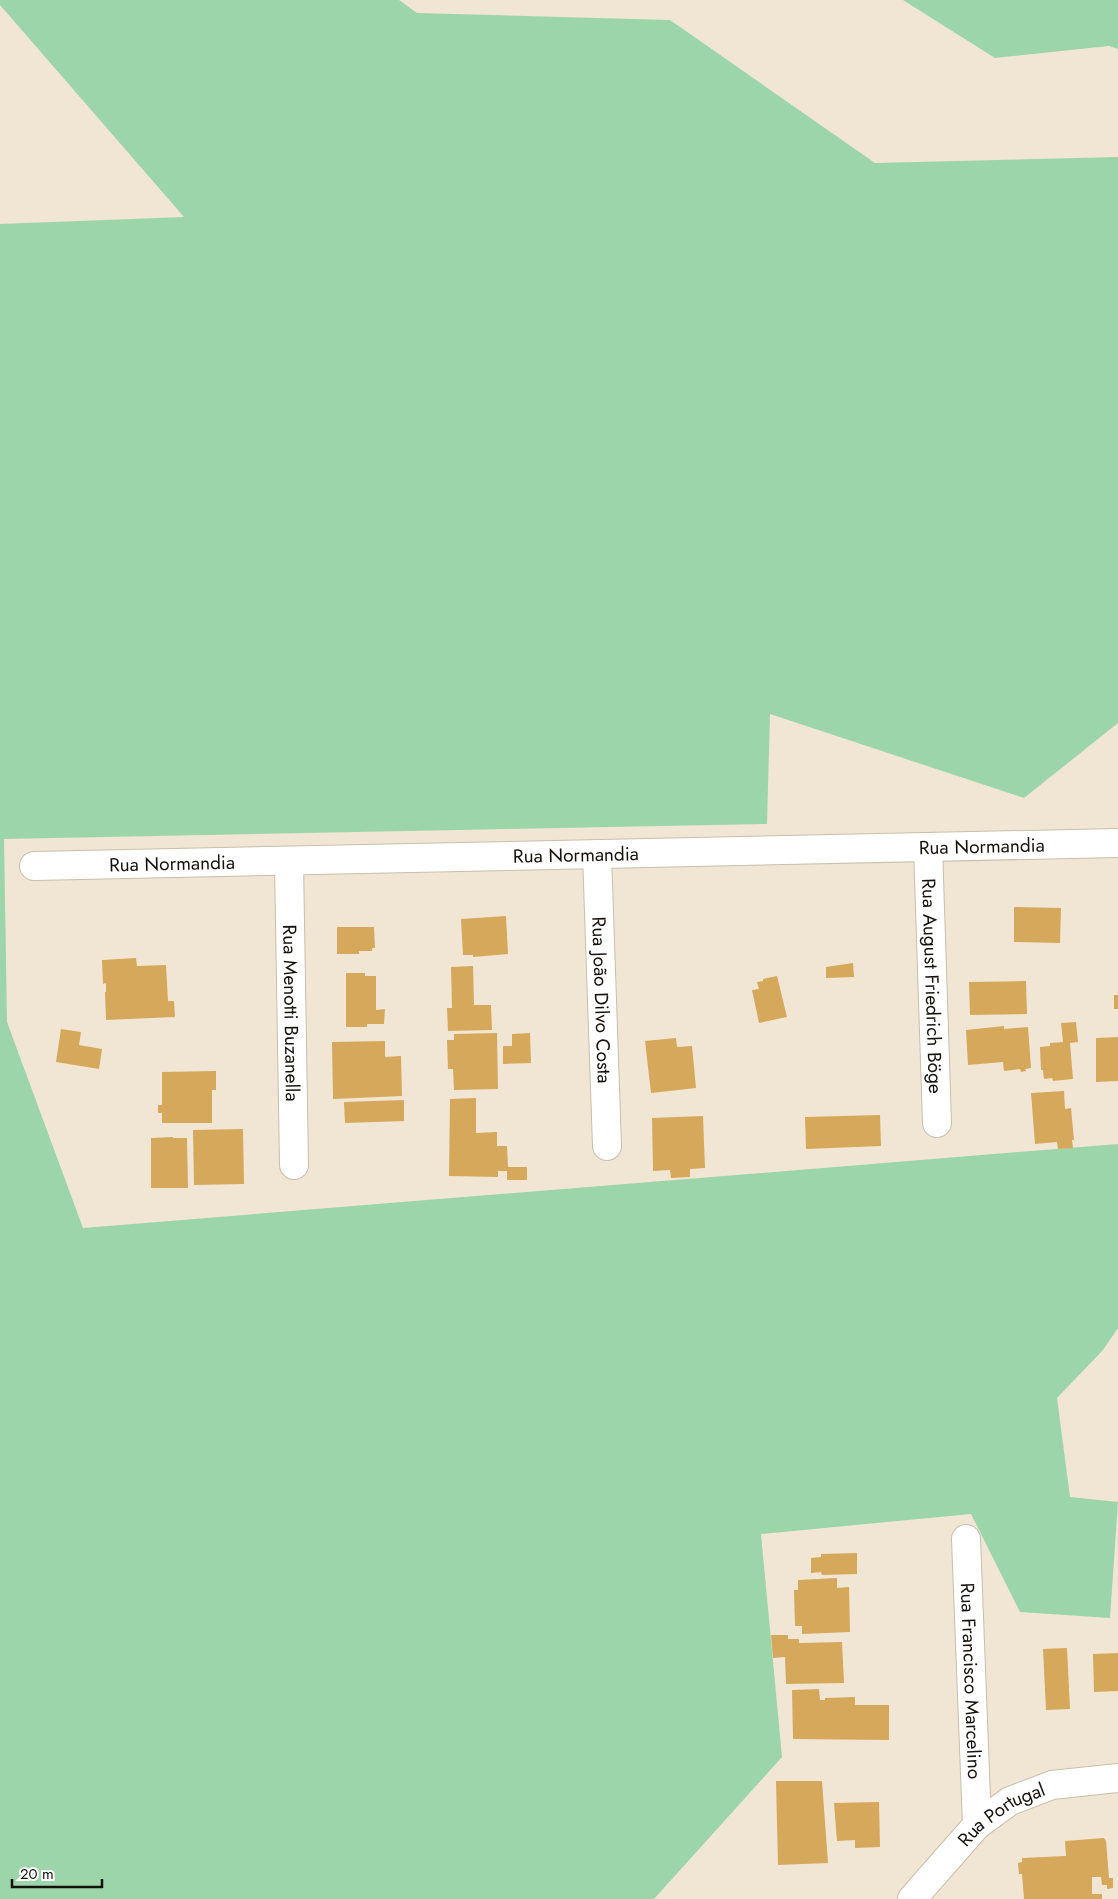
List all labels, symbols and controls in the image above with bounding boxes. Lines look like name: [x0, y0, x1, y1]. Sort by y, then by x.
street label: Rua Normandia: [919, 831, 1045, 861]
street label: Rua Normandia: [513, 840, 639, 869]
street label: Rua Normandia: [109, 848, 235, 878]
street label: Rua August Friedrich Böge: [916, 878, 950, 1094]
street label: Rua João Dilvo Costa: [586, 916, 618, 1084]
street label: Rua Menotti Buzanella: [277, 924, 306, 1102]
street label: Rua Francisco Marcelino: [954, 1582, 989, 1780]
street label: Rua Portugal: [951, 1775, 1049, 1852]
scale bar: [12, 1856, 102, 1888]
text: 20 m: [20, 1863, 54, 1885]

